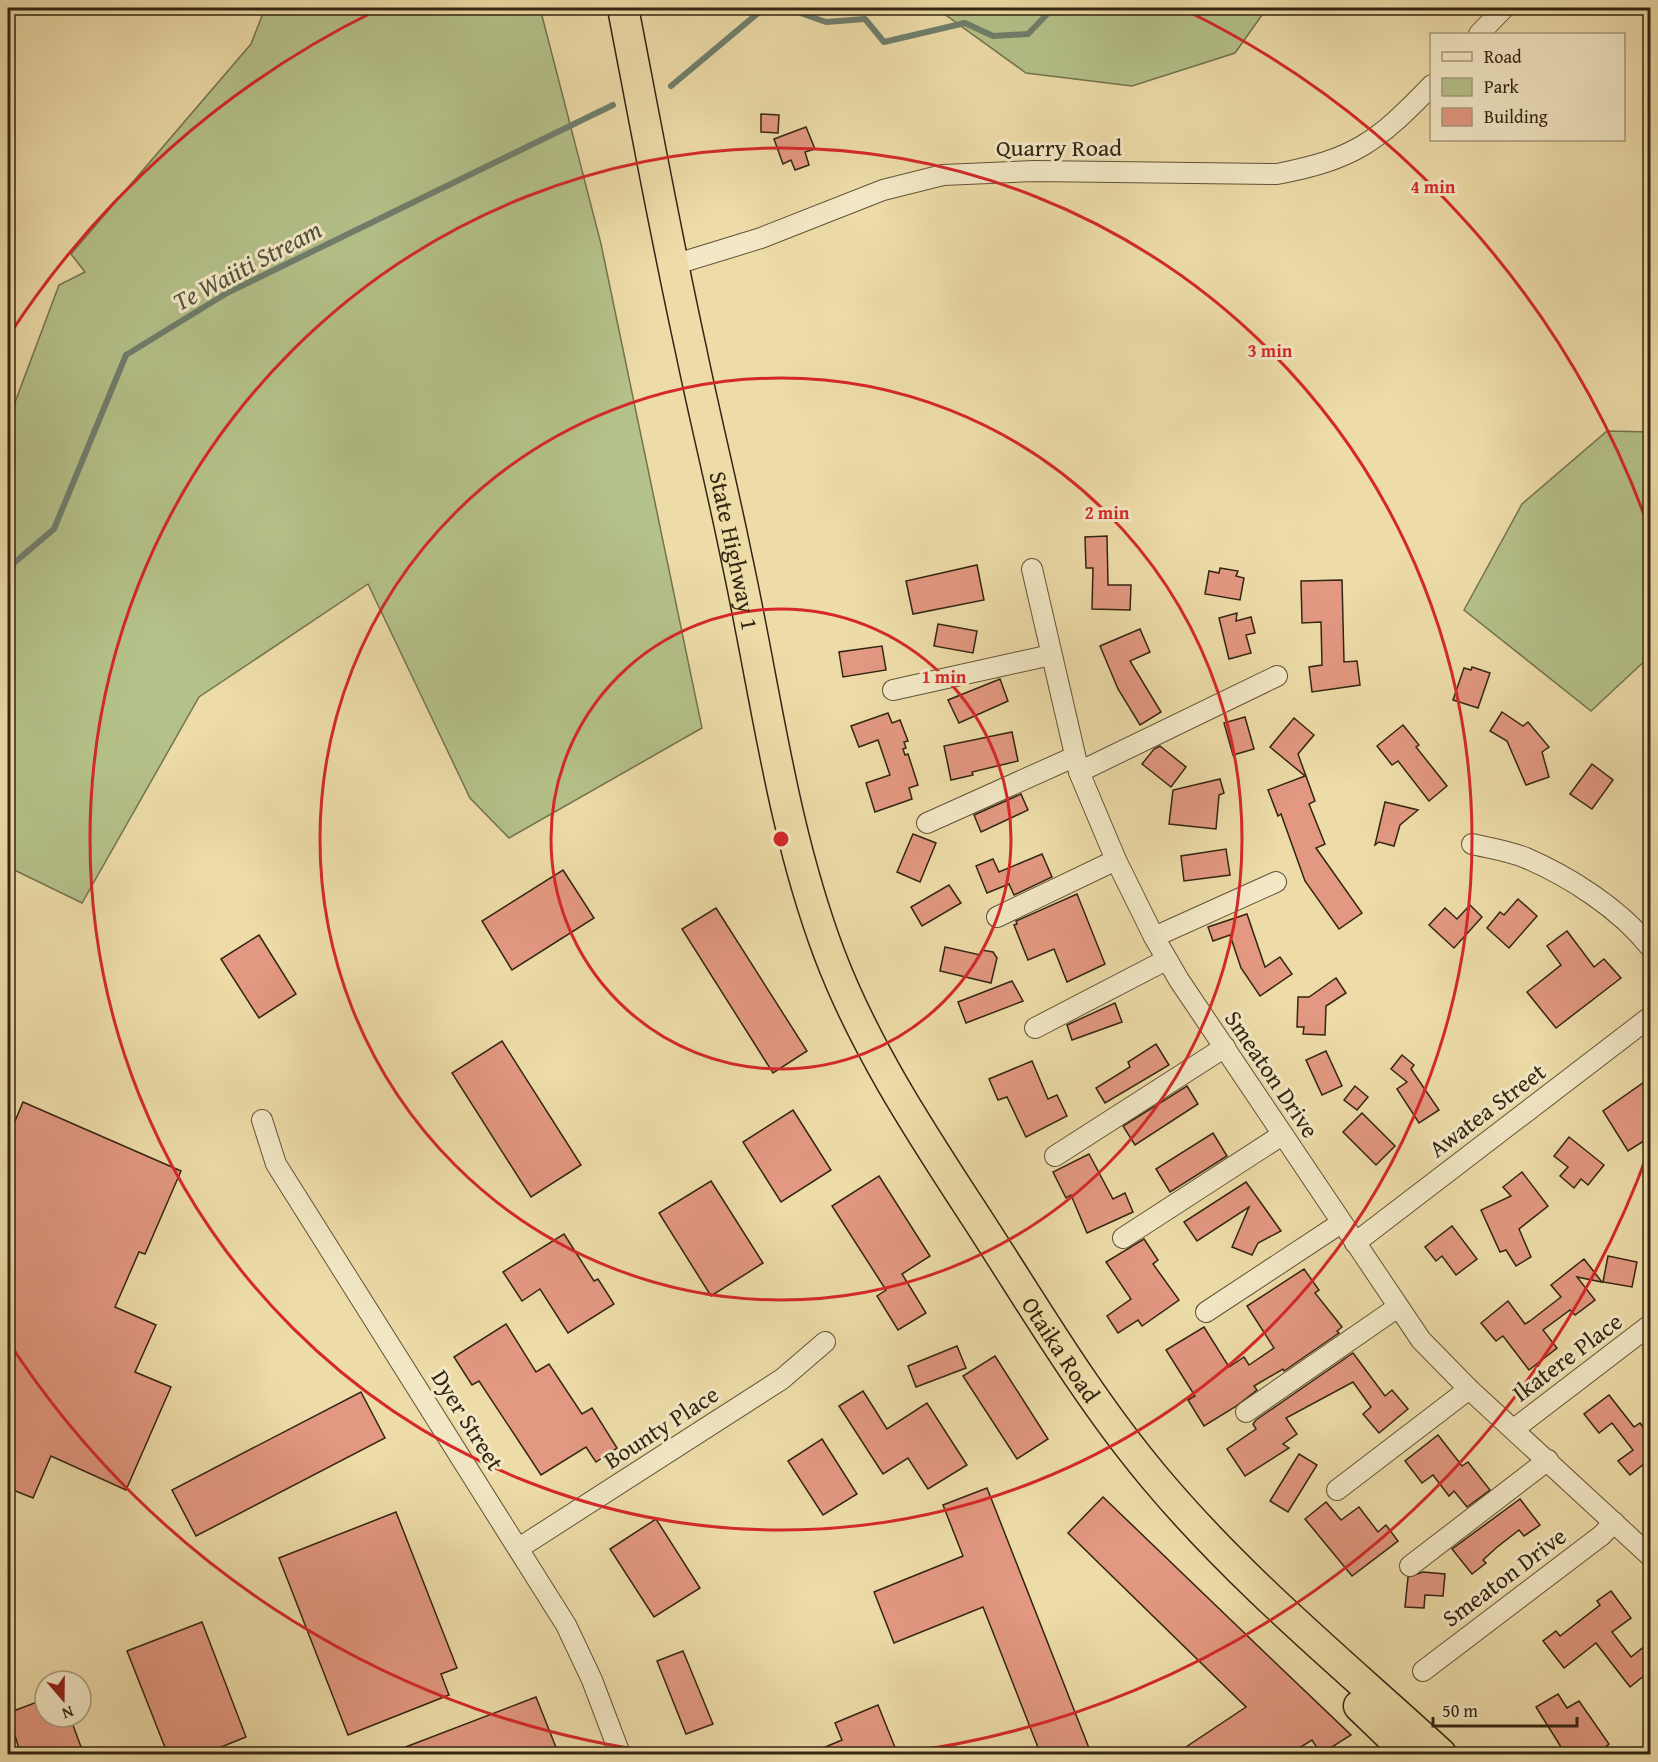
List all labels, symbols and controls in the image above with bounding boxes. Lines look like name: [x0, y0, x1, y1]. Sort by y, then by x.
legend: [1430, 33, 1625, 141]
text: Road: [1484, 43, 1522, 70]
text: Park: [1484, 73, 1520, 100]
text: Building: [1484, 103, 1548, 130]
street label: Quarry Road: [996, 130, 1122, 165]
text: 4 min: [1411, 173, 1456, 200]
water label: Te Waiiti Stream: [165, 209, 329, 321]
text: 3 min: [1248, 337, 1293, 364]
street label: State Highway 1: [701, 468, 768, 633]
text: 2 min: [1085, 499, 1130, 526]
text: 1 min: [922, 663, 967, 690]
centre of rings: [771, 829, 791, 849]
street label: Smeaton Drive: [1216, 1003, 1328, 1145]
street label: Awatea Street: [1421, 1054, 1553, 1166]
street label: Otaika Road: [1014, 1290, 1109, 1410]
street label: Ikatere Place: [1505, 1304, 1629, 1410]
street label: Dyer Street: [423, 1363, 513, 1478]
street label: Bounty Place: [597, 1377, 725, 1477]
street label: Smeaton Drive: [1435, 1519, 1573, 1635]
north arrow: [33, 1669, 93, 1729]
scale bar: [1433, 1690, 1577, 1728]
text: 50 m: [1442, 1697, 1478, 1724]
text: N: [59, 1700, 77, 1726]

